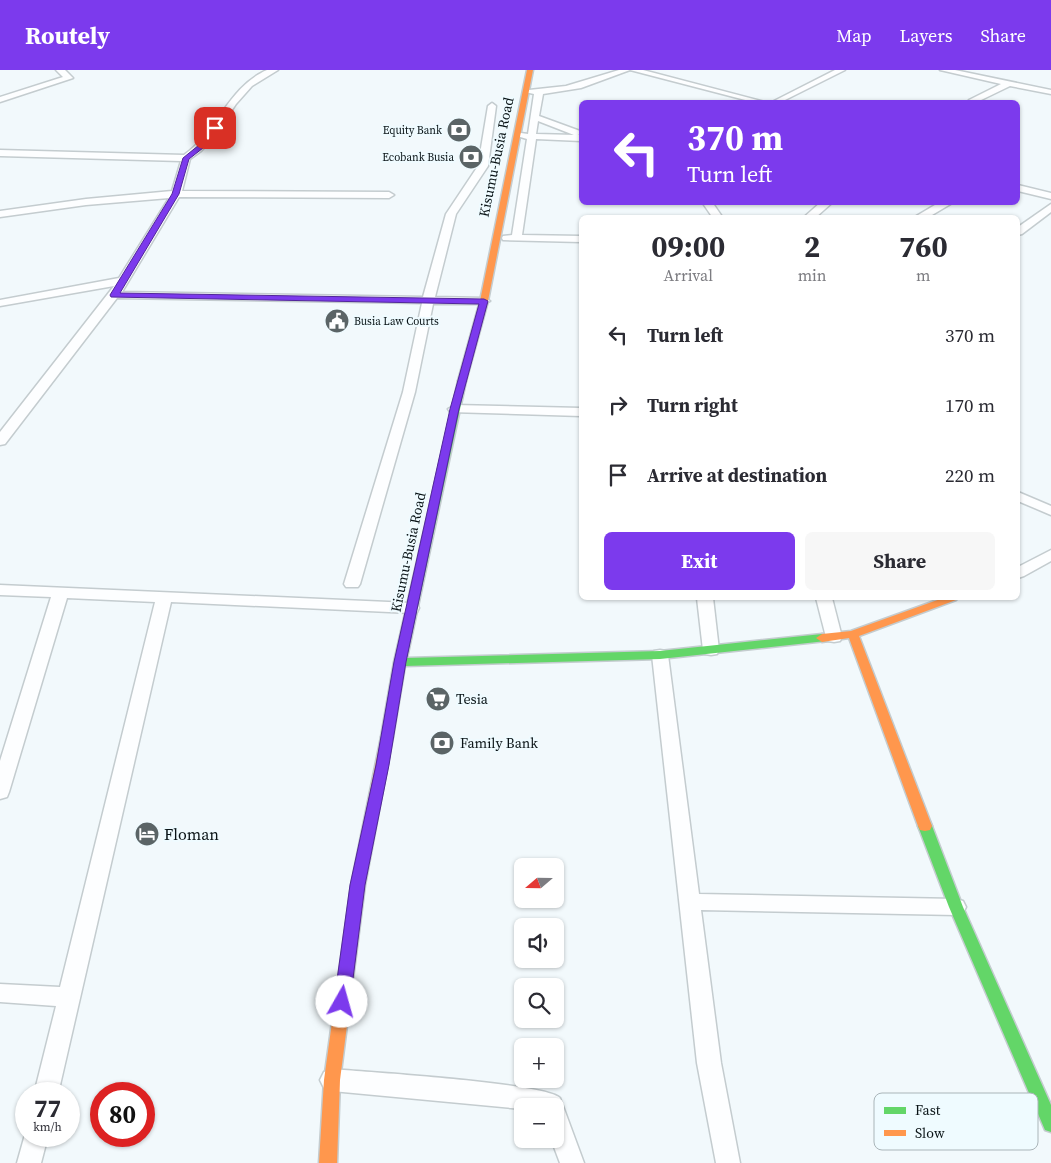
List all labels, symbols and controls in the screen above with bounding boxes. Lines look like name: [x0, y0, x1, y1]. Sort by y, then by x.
text: Routely: [25, 19, 110, 52]
text: Map: [836, 23, 871, 48]
text: Layers: [899, 23, 952, 48]
text: Share: [980, 23, 1026, 48]
street label: Kisumu-Busia Road: [474, 95, 518, 219]
pin: [194, 107, 236, 149]
icon: arrive: [201, 114, 229, 142]
text: 370 m: [687, 114, 783, 162]
bank icon: Equity Bank: [446, 117, 472, 143]
icon: left: [604, 120, 669, 185]
place label: Equity Bank: [383, 123, 443, 138]
bank icon: Ecobank Busia: [458, 144, 484, 170]
place label: Ecobank Busia: [382, 150, 454, 165]
text: Turn left: [687, 159, 772, 189]
text: 09:00: [651, 226, 725, 267]
text: 2: [804, 226, 820, 267]
text: 760: [899, 226, 948, 267]
text: Arrival: [664, 264, 713, 286]
text: min: [798, 264, 827, 286]
text: m: [916, 264, 930, 286]
public building icon: Busia Law Courts: [324, 308, 350, 334]
place label: Busia Law Courts: [354, 314, 439, 329]
icon: left: [604, 321, 632, 349]
text: Turn left: [647, 322, 723, 348]
text: 370 m: [945, 322, 995, 348]
icon: right: [604, 391, 632, 419]
text: Turn right: [647, 392, 738, 418]
text: 170 m: [945, 392, 995, 418]
icon: arrive: [604, 461, 632, 489]
text: Arrive at destination: [647, 462, 827, 488]
text: 220 m: [945, 462, 995, 488]
street label: Kisumu-Busia Road: [386, 490, 430, 614]
button: Exit: [604, 532, 795, 590]
button: Share: [805, 532, 995, 590]
supermarket icon: Tesia: [425, 686, 451, 712]
place label: Tesia: [456, 689, 489, 709]
bank icon: Family Bank: [429, 730, 455, 756]
place label: Family Bank: [460, 733, 538, 753]
hotel icon: Floman: [134, 821, 160, 847]
place label: Floman: [164, 823, 219, 845]
north arrow: [514, 858, 564, 908]
map controls: [514, 858, 564, 1148]
button: sound: [514, 918, 564, 968]
position arrow: [315, 975, 367, 1027]
button: search: [514, 978, 564, 1028]
button: +: [514, 1038, 564, 1088]
speed limit sign: 80: [90, 1082, 155, 1147]
text: 77: [34, 1091, 61, 1125]
legend: [874, 1093, 1038, 1150]
button: −: [514, 1098, 564, 1148]
text: Fast: [915, 1100, 941, 1120]
text: km/h: [33, 1119, 62, 1135]
text: Slow: [915, 1123, 945, 1143]

